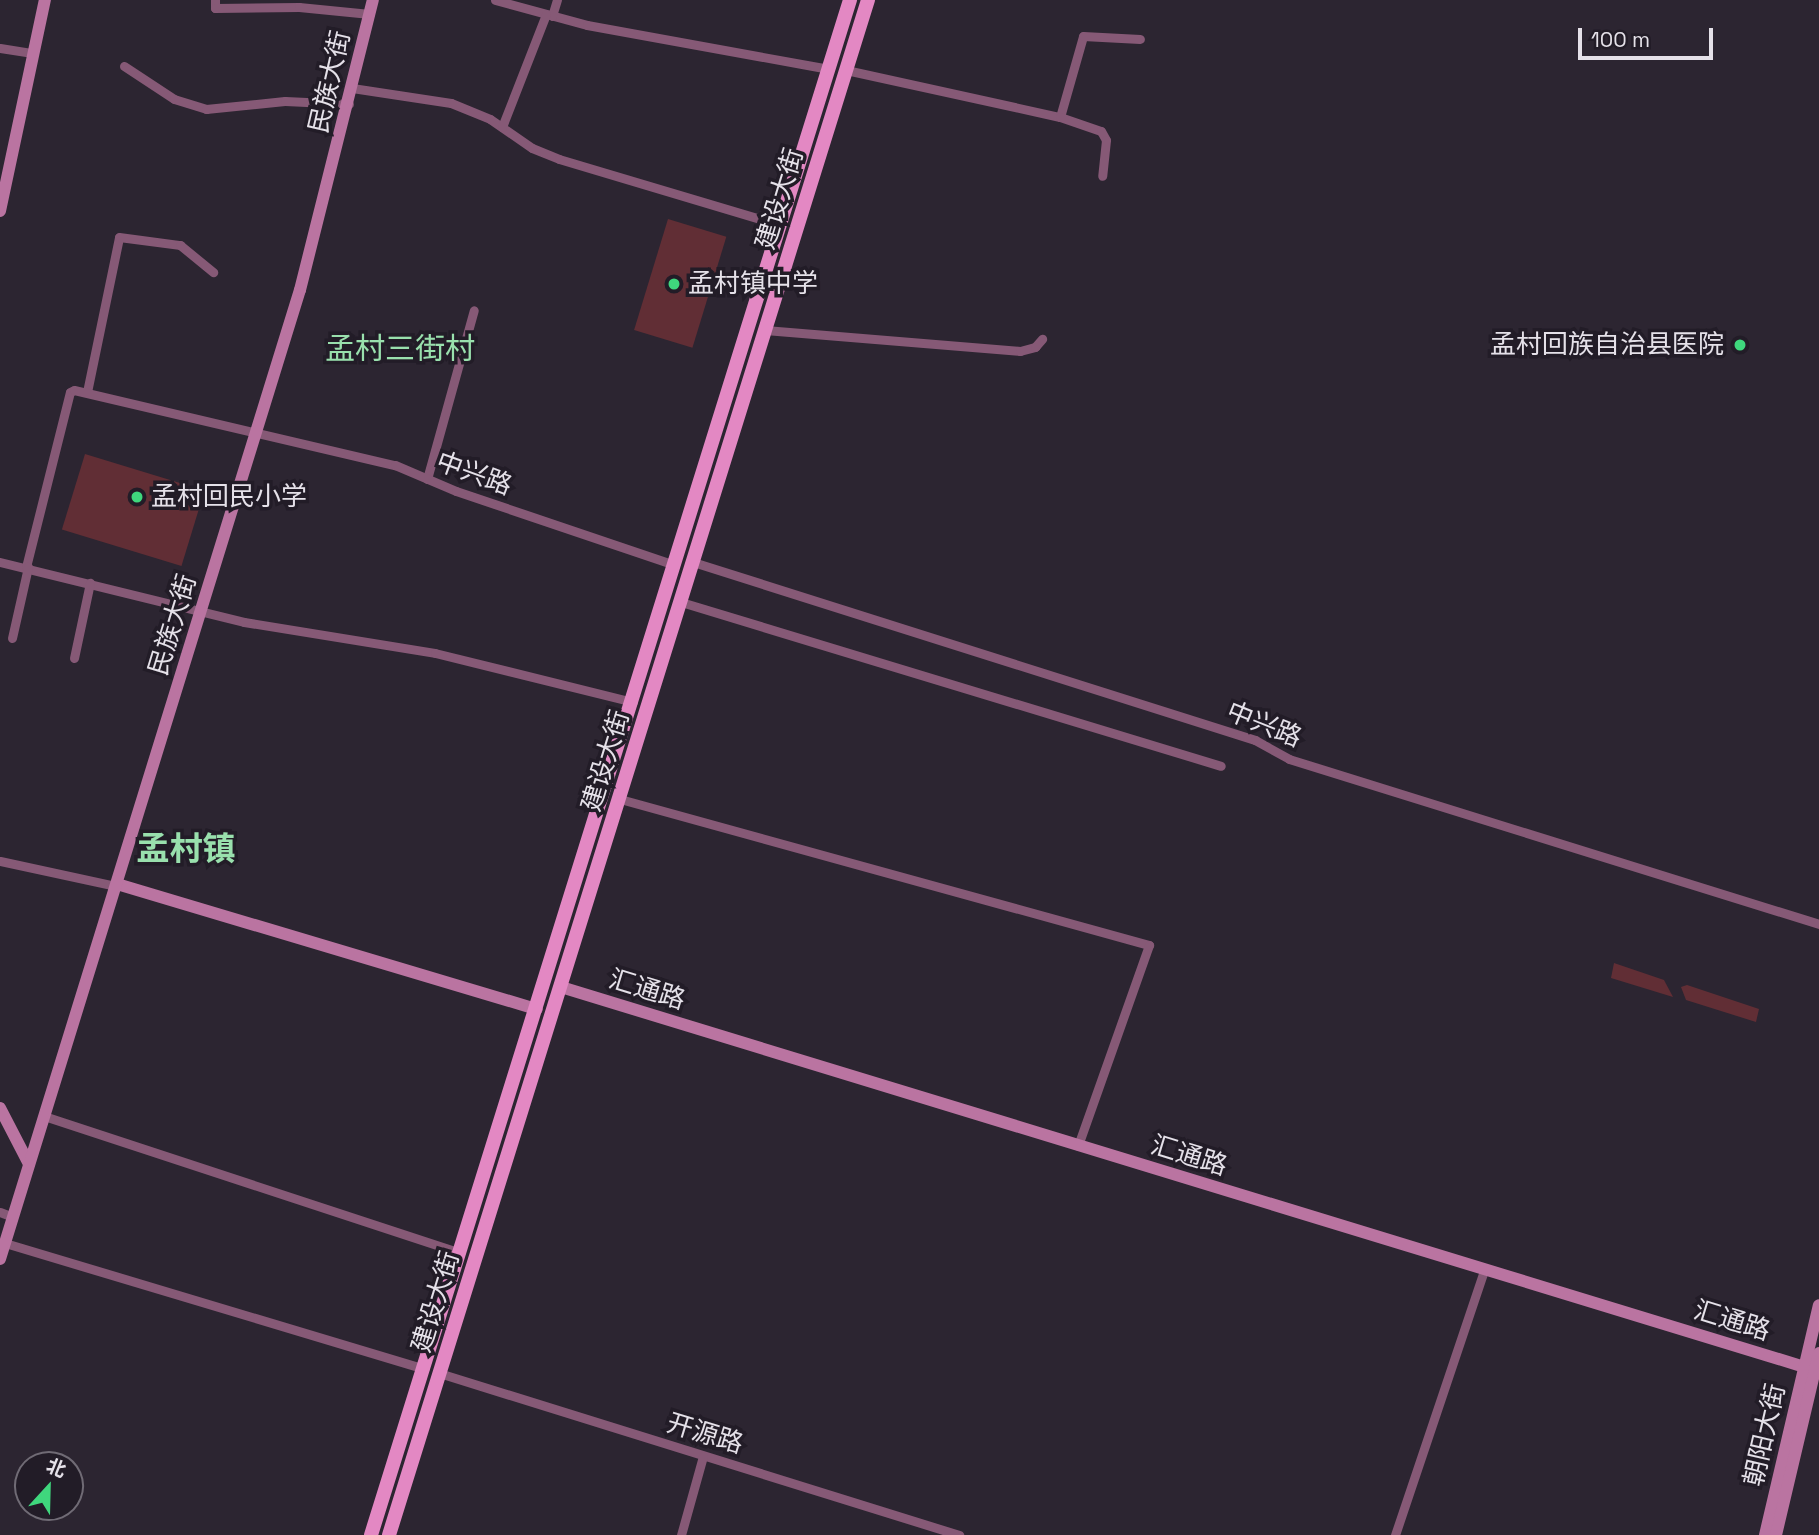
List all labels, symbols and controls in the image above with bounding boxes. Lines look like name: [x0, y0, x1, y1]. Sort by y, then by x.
scale bar: [1581, 14, 1716, 58]
text: 100 m: [1591, 26, 1650, 53]
street label: 民族大街: [303, 28, 357, 136]
street label: 建设大街: [750, 145, 810, 253]
place label: 孟村镇中学: [688, 268, 818, 300]
marker: 孟村镇中学: [666, 276, 682, 292]
place label: 孟村回族自治县医院: [1490, 329, 1724, 361]
district label: 孟村三街村: [325, 331, 475, 367]
marker: 孟村回族自治县医院: [1730, 335, 1750, 355]
street label: 中兴路: [432, 446, 516, 502]
place label: 孟村回民小学: [151, 481, 307, 513]
marker: 孟村回民小学: [129, 489, 145, 505]
street label: 民族大街: [143, 571, 203, 679]
street label: 中兴路: [1222, 696, 1306, 754]
street label: 建设大街: [576, 707, 636, 815]
district label: 孟村镇: [137, 830, 235, 870]
street label: 汇通路: [605, 964, 689, 1016]
street label: 汇通路: [1147, 1130, 1231, 1182]
street label: 建设大街: [406, 1248, 466, 1356]
street label: 汇通路: [1690, 1295, 1774, 1347]
street label: 朝阳大街: [1738, 1381, 1792, 1489]
street label: 开源路: [663, 1408, 747, 1460]
north arrow: [14, 1451, 84, 1521]
text: 北: [43, 1453, 70, 1483]

